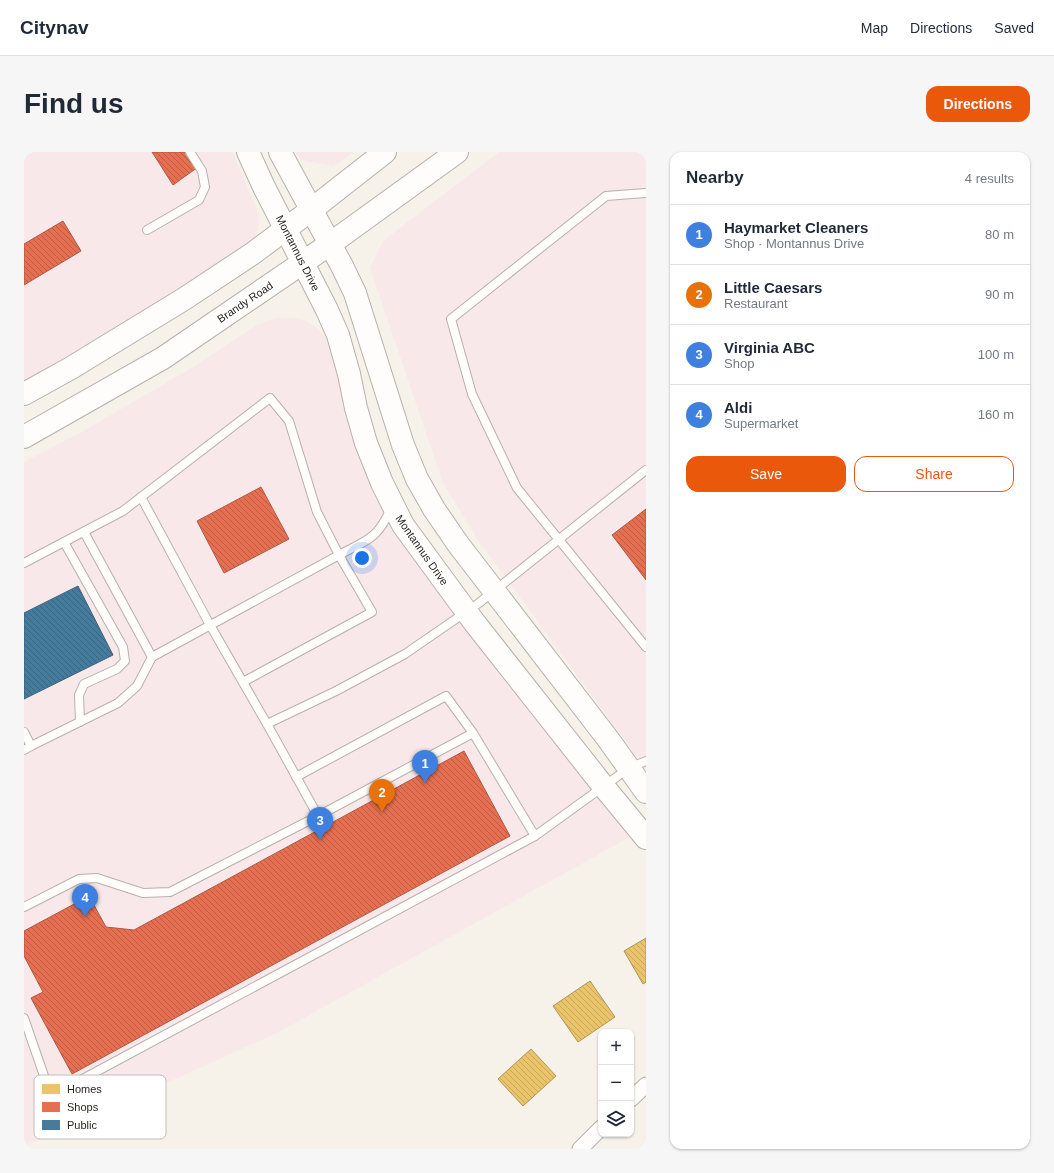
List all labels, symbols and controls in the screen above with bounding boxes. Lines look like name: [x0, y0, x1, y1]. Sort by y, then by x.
text: Citynav: [20, 17, 89, 38]
text: Map: [861, 20, 888, 36]
text: Directions: [910, 20, 972, 36]
text: Saved: [994, 20, 1034, 36]
button: Directions: [926, 86, 1030, 122]
text: Find us: [24, 88, 124, 119]
text: Nearby: [686, 168, 744, 187]
text: 4 results: [965, 171, 1014, 186]
street label: Montannus Drive: [274, 213, 322, 293]
text: Haymarket Cleaners: [724, 219, 868, 236]
text: 1: [695, 227, 703, 242]
text: 80 m: [985, 227, 1014, 242]
text: Shop · Montannus Drive: [724, 236, 864, 251]
street label: Brandy Road: [215, 279, 275, 325]
text: Little Caesars: [724, 279, 822, 296]
text: 2: [695, 287, 703, 302]
text: 90 m: [985, 287, 1014, 302]
text: Restaurant: [724, 296, 788, 311]
text: Virginia ABC: [724, 339, 815, 356]
text: 3: [695, 347, 703, 362]
text: 100 m: [978, 347, 1014, 362]
text: Shop: [724, 356, 754, 371]
text: Aldi: [724, 399, 752, 416]
text: 4: [695, 407, 703, 422]
text: 160 m: [978, 407, 1014, 422]
text: Supermarket: [724, 416, 798, 431]
button: Save: [686, 456, 846, 492]
button: Share: [854, 456, 1014, 492]
street label: Montannus Drive: [393, 512, 451, 588]
your location: [352, 548, 372, 568]
pin: 1: [412, 750, 438, 783]
pin: 2: [369, 779, 395, 812]
pin: 3: [307, 807, 333, 840]
pin: 4: [72, 884, 98, 917]
map controls: [598, 1029, 634, 1137]
button: +: [598, 1029, 634, 1065]
button: −: [598, 1065, 634, 1101]
legend: [34, 1075, 166, 1139]
text: Homes: [67, 1083, 102, 1095]
text: Shops: [67, 1101, 99, 1113]
button: layers: [598, 1101, 634, 1137]
text: Public: [67, 1119, 97, 1131]

